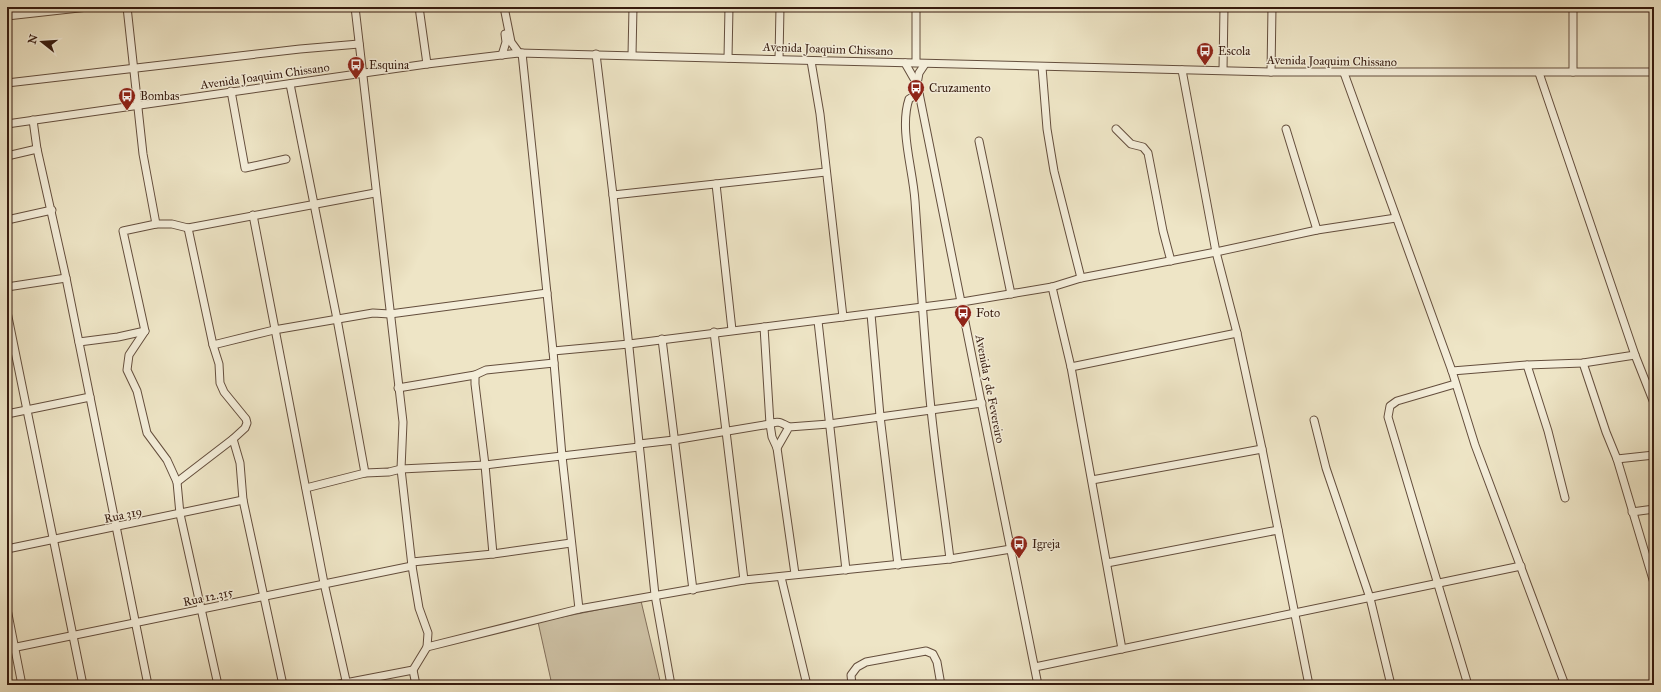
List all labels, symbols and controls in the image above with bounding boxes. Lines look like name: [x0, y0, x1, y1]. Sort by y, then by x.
north arrow: [22, 22, 62, 62]
text: N: [25, 32, 41, 46]
street label: Avenida Joaquim Chissano: [762, 40, 893, 59]
bus stop icon: Escola: [1195, 41, 1215, 66]
place label: Escola: [1218, 44, 1251, 58]
street label: Avenida Joaquim Chissano: [1266, 53, 1397, 70]
bus stop icon: Esquina: [346, 55, 366, 80]
place label: Esquina: [369, 58, 410, 73]
street label: Avenida Joaquim Chissano: [199, 60, 331, 93]
bus stop icon: Cruzamento: [906, 78, 926, 103]
place label: Cruzamento: [929, 81, 991, 95]
bus stop icon: Bombas: [117, 86, 137, 111]
place label: Bombas: [140, 89, 179, 103]
bus stop icon: Foto: [953, 303, 973, 328]
place label: Foto: [976, 306, 1000, 320]
street label: Avenida 5 de Fevereiro: [972, 333, 1007, 444]
street label: Rua 319: [103, 504, 143, 526]
bus stop icon: Igreja: [1009, 534, 1029, 559]
place label: Igreja: [1032, 537, 1061, 552]
street label: Rua 12.315: [182, 585, 235, 609]

